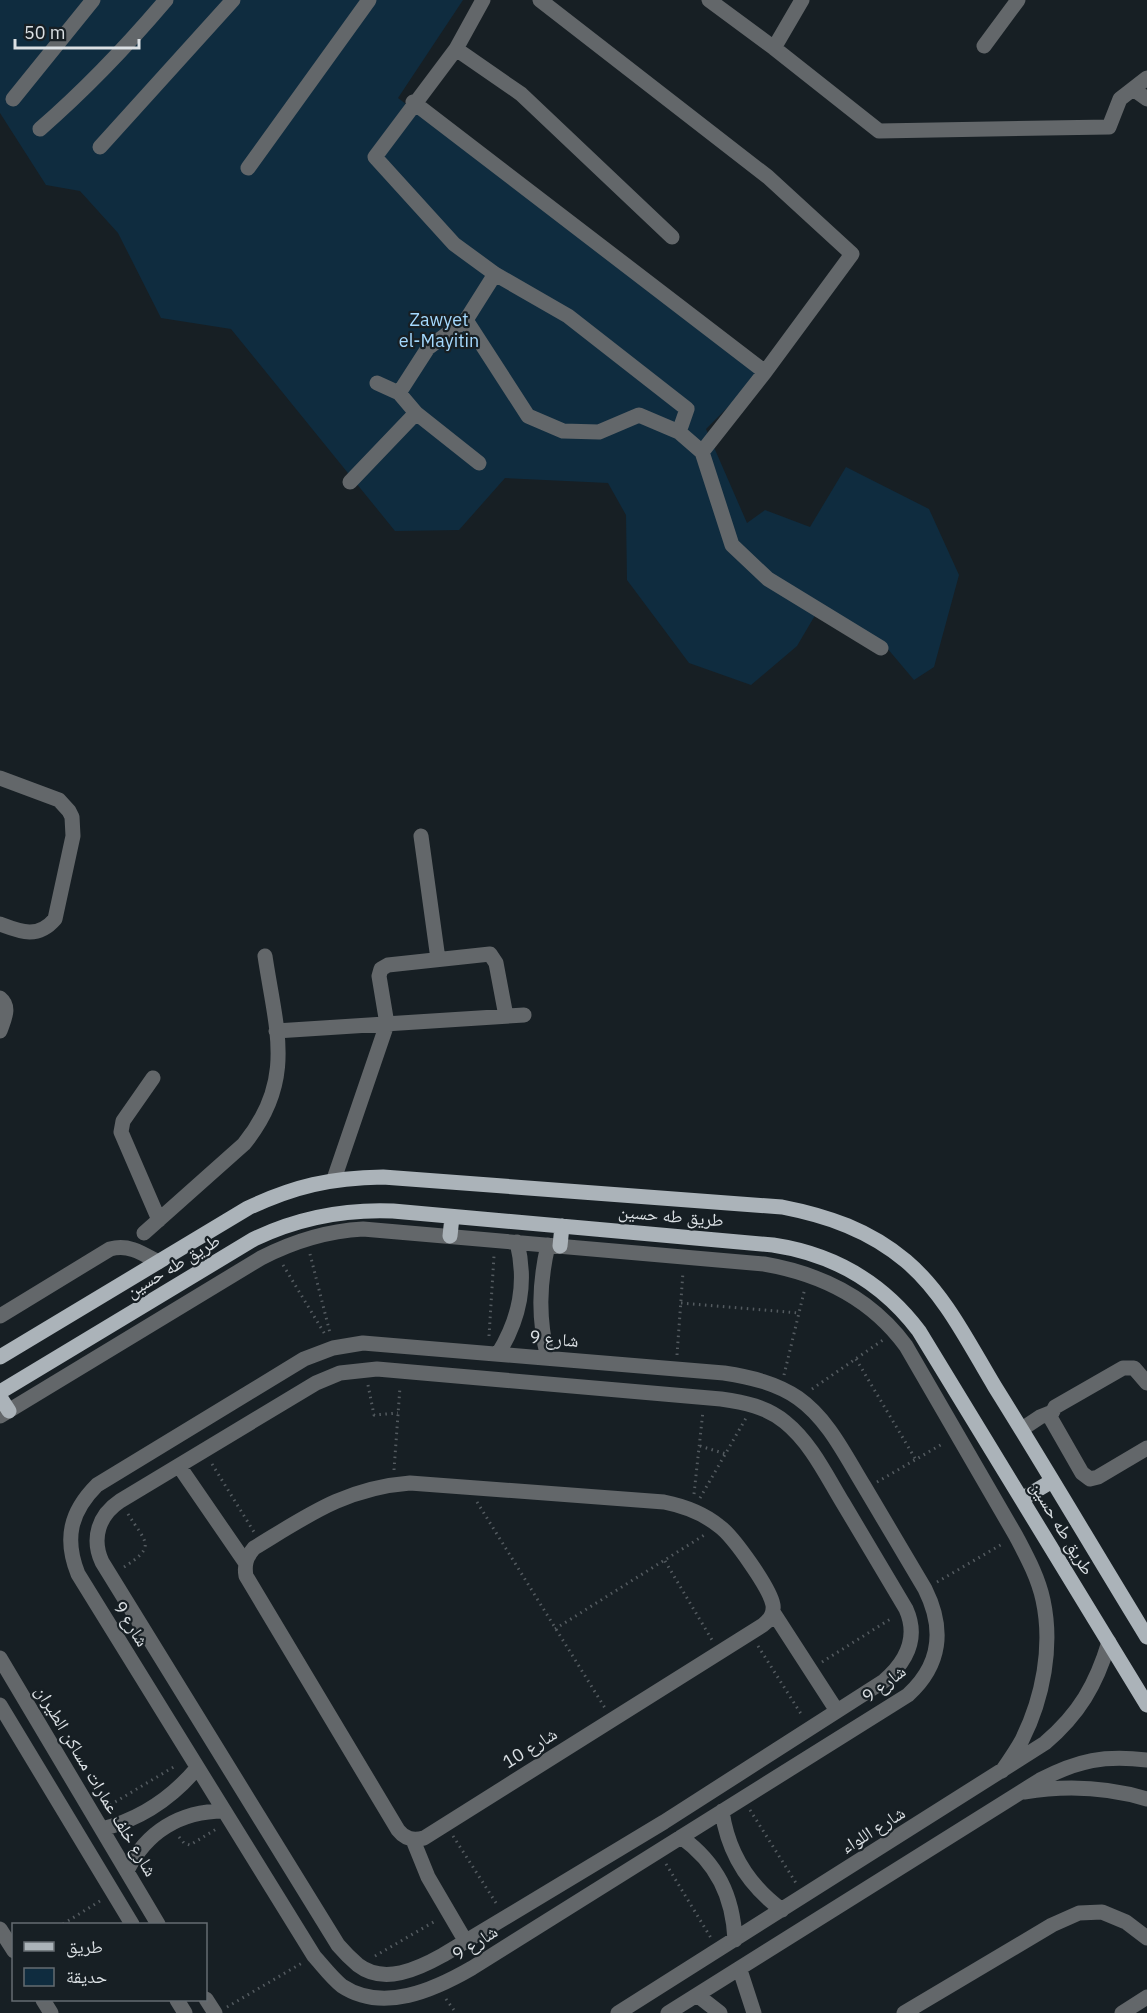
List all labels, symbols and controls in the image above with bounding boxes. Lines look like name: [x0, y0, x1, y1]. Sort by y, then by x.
scale bar: [15, 12, 140, 50]
text: 50 m: [24, 21, 66, 44]
park label: Zawyet el-Mayitin: [399, 308, 479, 352]
street label: طريق طه حسين: [617, 1199, 725, 1232]
street label: طريق طه حسين: [121, 1228, 224, 1303]
street label: شارع 9: [528, 1325, 580, 1352]
street label: طريق طه حسين: [1025, 1476, 1100, 1579]
street label: شارع 9: [109, 1597, 154, 1651]
street label: شارع 9: [857, 1660, 910, 1708]
street label: شارع خلف عمارات مساكن الطيران: [30, 1681, 163, 1880]
street label: شارع 10: [498, 1722, 561, 1773]
street label: شارع اللواء: [836, 1801, 909, 1858]
street label: شارع 9: [448, 1920, 502, 1965]
legend: [12, 1923, 207, 2001]
text: طريق: [66, 1935, 103, 1958]
text: حديقة: [66, 1965, 107, 1988]

